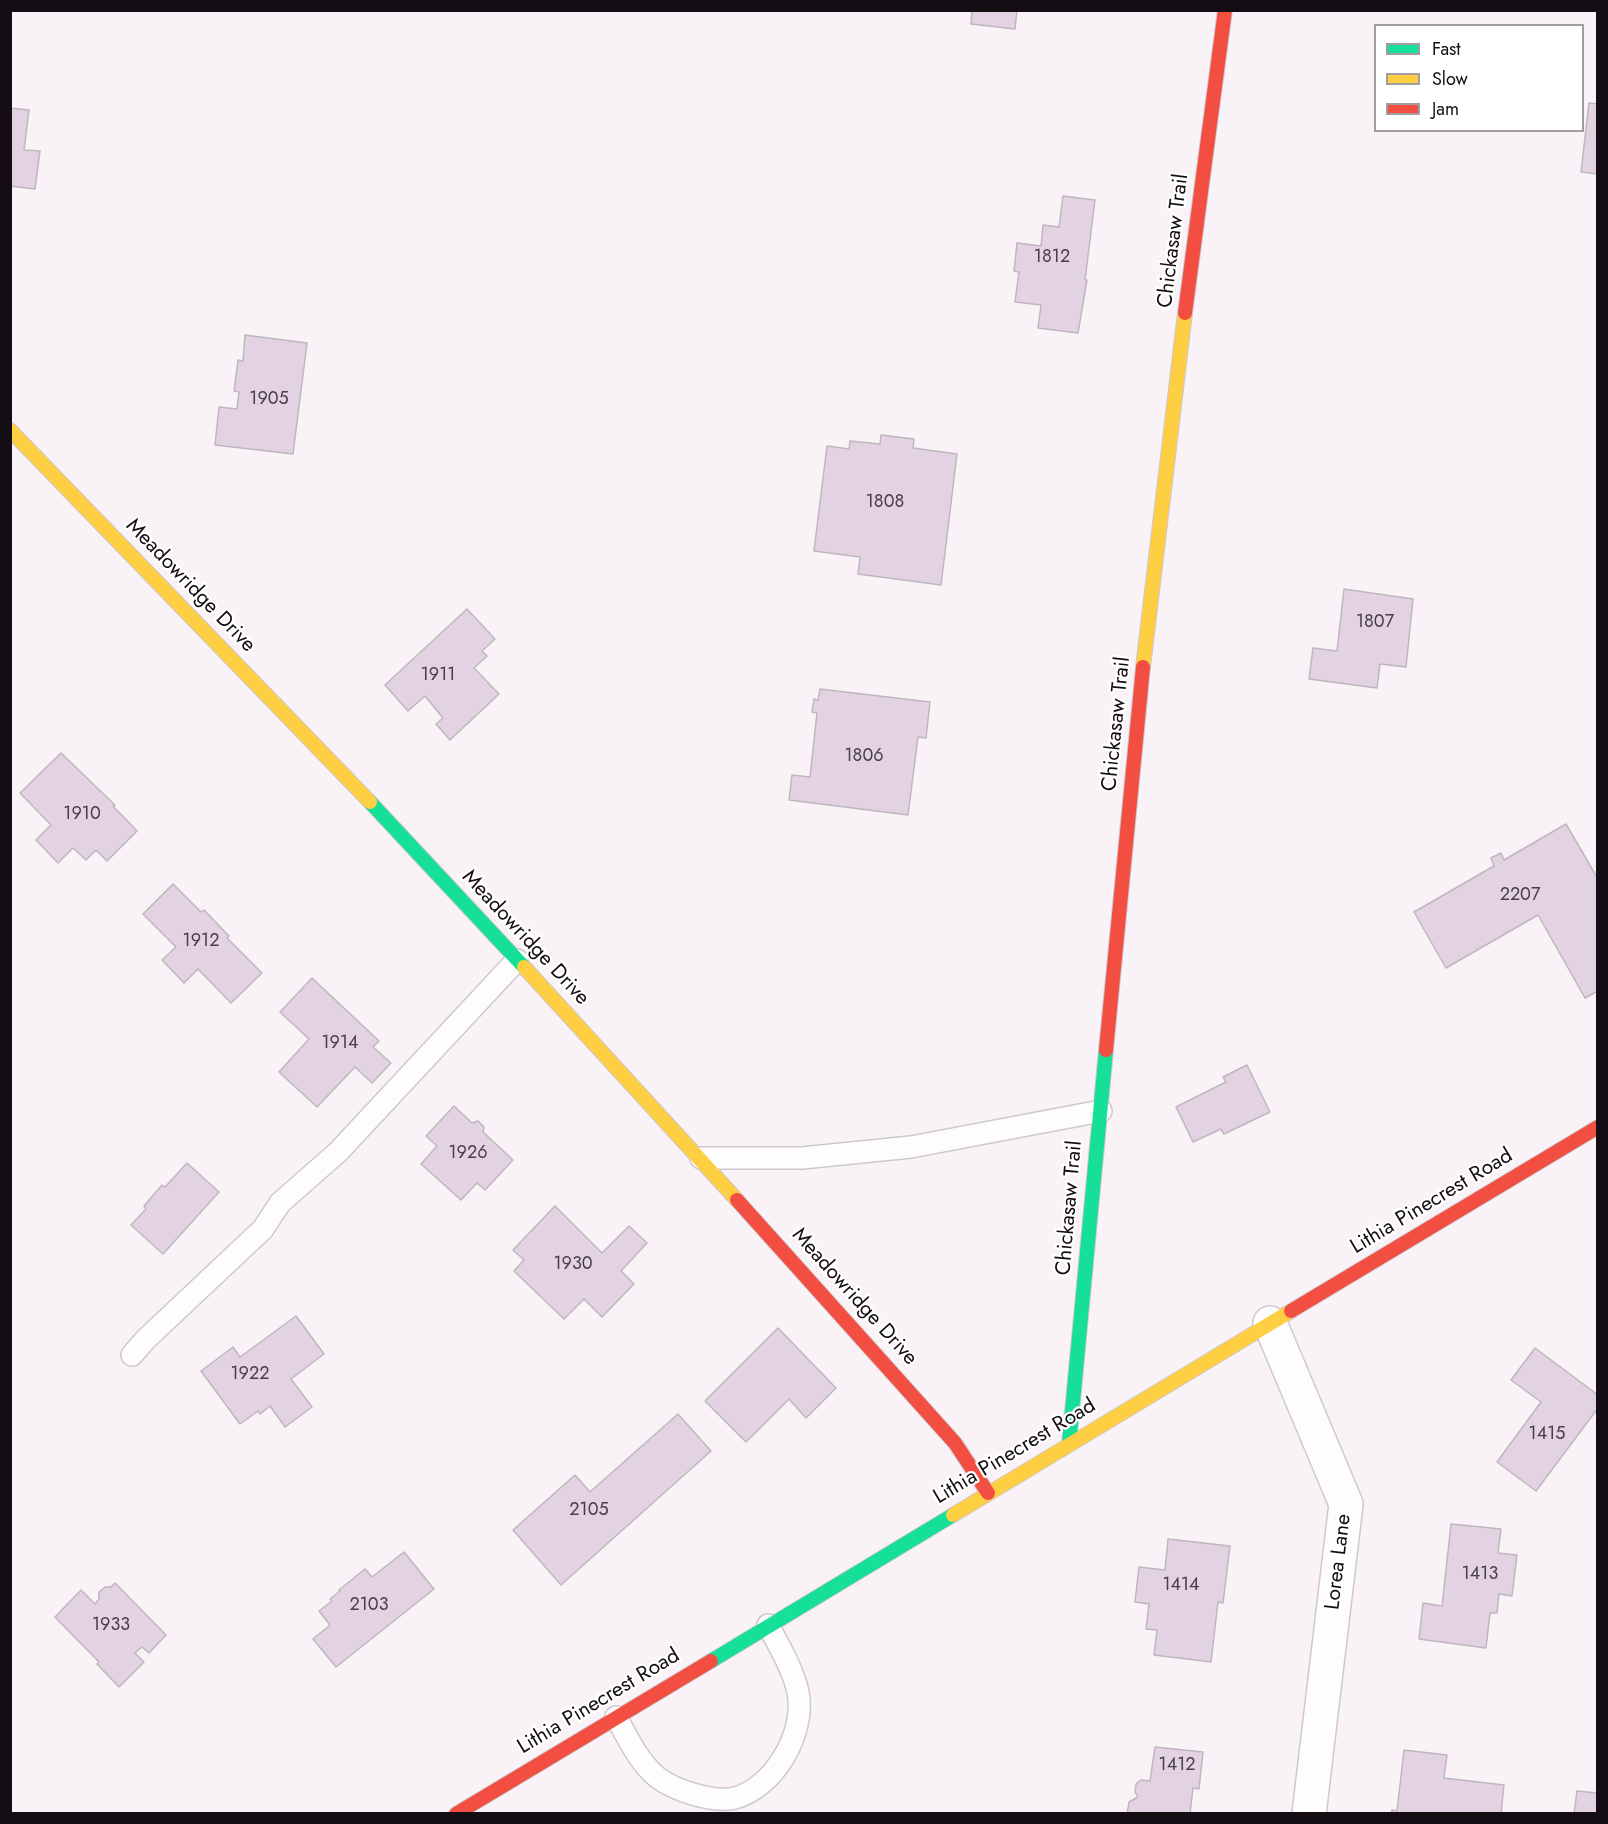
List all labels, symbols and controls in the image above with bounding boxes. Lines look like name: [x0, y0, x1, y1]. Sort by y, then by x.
legend: [1374, 24, 1584, 132]
text: Fast: [1432, 36, 1461, 62]
text: Slow: [1432, 66, 1468, 92]
text: Jam: [1432, 96, 1459, 122]
street label: Chickasaw Trail: [1153, 172, 1195, 310]
house number: 1812: [1034, 247, 1070, 269]
house number: 1905: [249, 389, 289, 411]
house number: 1808: [866, 492, 904, 514]
street label: Meadowridge Drive: [120, 514, 260, 658]
house number: 1807: [1356, 612, 1394, 634]
street label: Chickasaw Trail: [1097, 656, 1137, 792]
house number: 1911: [421, 665, 455, 687]
house number: 1806: [844, 746, 884, 768]
house number: 1910: [63, 804, 101, 826]
street label: Meadowridge Drive: [456, 865, 594, 1011]
house number: 2207: [1500, 885, 1540, 907]
house number: 1912: [183, 931, 219, 953]
house number: 1914: [321, 1033, 359, 1055]
street label: Chickasaw Trail: [1052, 1140, 1088, 1276]
house number: 1926: [448, 1143, 488, 1165]
street label: Lithia Pinecrest Road: [1346, 1144, 1518, 1260]
street label: Meadowridge Drive: [786, 1223, 922, 1371]
house number: 1930: [553, 1254, 593, 1276]
house number: 1922: [231, 1364, 269, 1386]
street label: Lithia Pinecrest Road: [929, 1394, 1101, 1510]
house number: 1415: [1529, 1424, 1565, 1446]
house number: 2105: [569, 1500, 609, 1522]
street label: Lorea Lane: [1321, 1513, 1357, 1611]
house number: 1413: [1462, 1564, 1498, 1586]
house number: 1414: [1162, 1575, 1200, 1597]
house number: 2103: [350, 1595, 388, 1617]
house number: 1933: [92, 1615, 130, 1637]
street label: Lithia Pinecrest Road: [513, 1644, 685, 1760]
house number: 1412: [1159, 1755, 1195, 1777]

